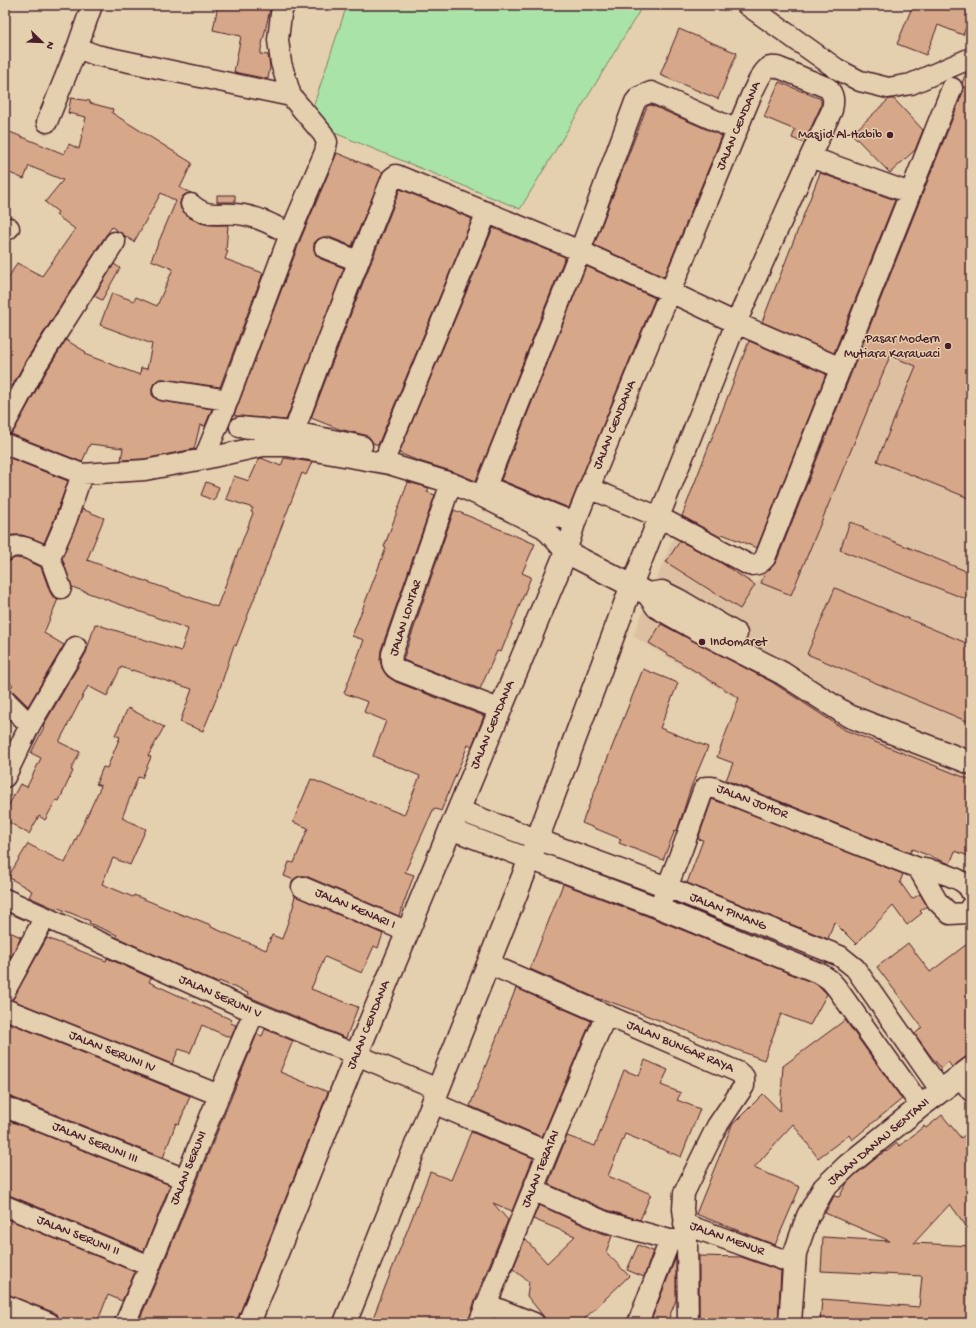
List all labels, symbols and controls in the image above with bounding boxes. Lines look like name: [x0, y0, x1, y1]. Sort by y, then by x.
north arrow: [22, 22, 62, 62]
text: N: [42, 39, 56, 51]
street label: JALAN CENDANA: [714, 78, 765, 172]
place label: Masjid Al-Habib: [798, 128, 882, 143]
marker: Masjid Al-Habib: [885, 130, 895, 140]
place label: Pasar Modern Mutiara Karawaci: [844, 332, 941, 362]
marker: Pasar Modern Mutiara Karawaci: [943, 341, 953, 351]
street label: JALAN CENDANA: [590, 377, 640, 472]
street label: JALAN LONTAR: [387, 577, 426, 658]
place label: Indomaret: [710, 635, 768, 650]
marker: Indomaret: [697, 637, 707, 647]
street label: JALAN CENDANA: [468, 677, 519, 771]
street label: JALAN JOHOR: [714, 782, 791, 823]
street label: JALAN KENARI I: [312, 885, 398, 933]
street label: JALAN PINANG: [687, 890, 769, 935]
street label: JALAN SERUNI V: [176, 972, 264, 1022]
street label: JALAN CENDANA: [344, 977, 394, 1072]
street label: JALAN BUNGAR RAYA: [624, 1018, 737, 1077]
street label: JALAN SERUNI IV: [67, 1028, 157, 1076]
street label: JALAN DANAU SENTANI: [825, 1095, 933, 1189]
street label: JALAN SERUNI III: [50, 1119, 140, 1167]
street label: JALAN TERATAI: [519, 1128, 563, 1210]
street label: JALAN SERUNI: [167, 1129, 211, 1207]
street label: JALAN SERUNI II: [34, 1213, 122, 1259]
street label: JALAN MENUR: [688, 1219, 768, 1260]

